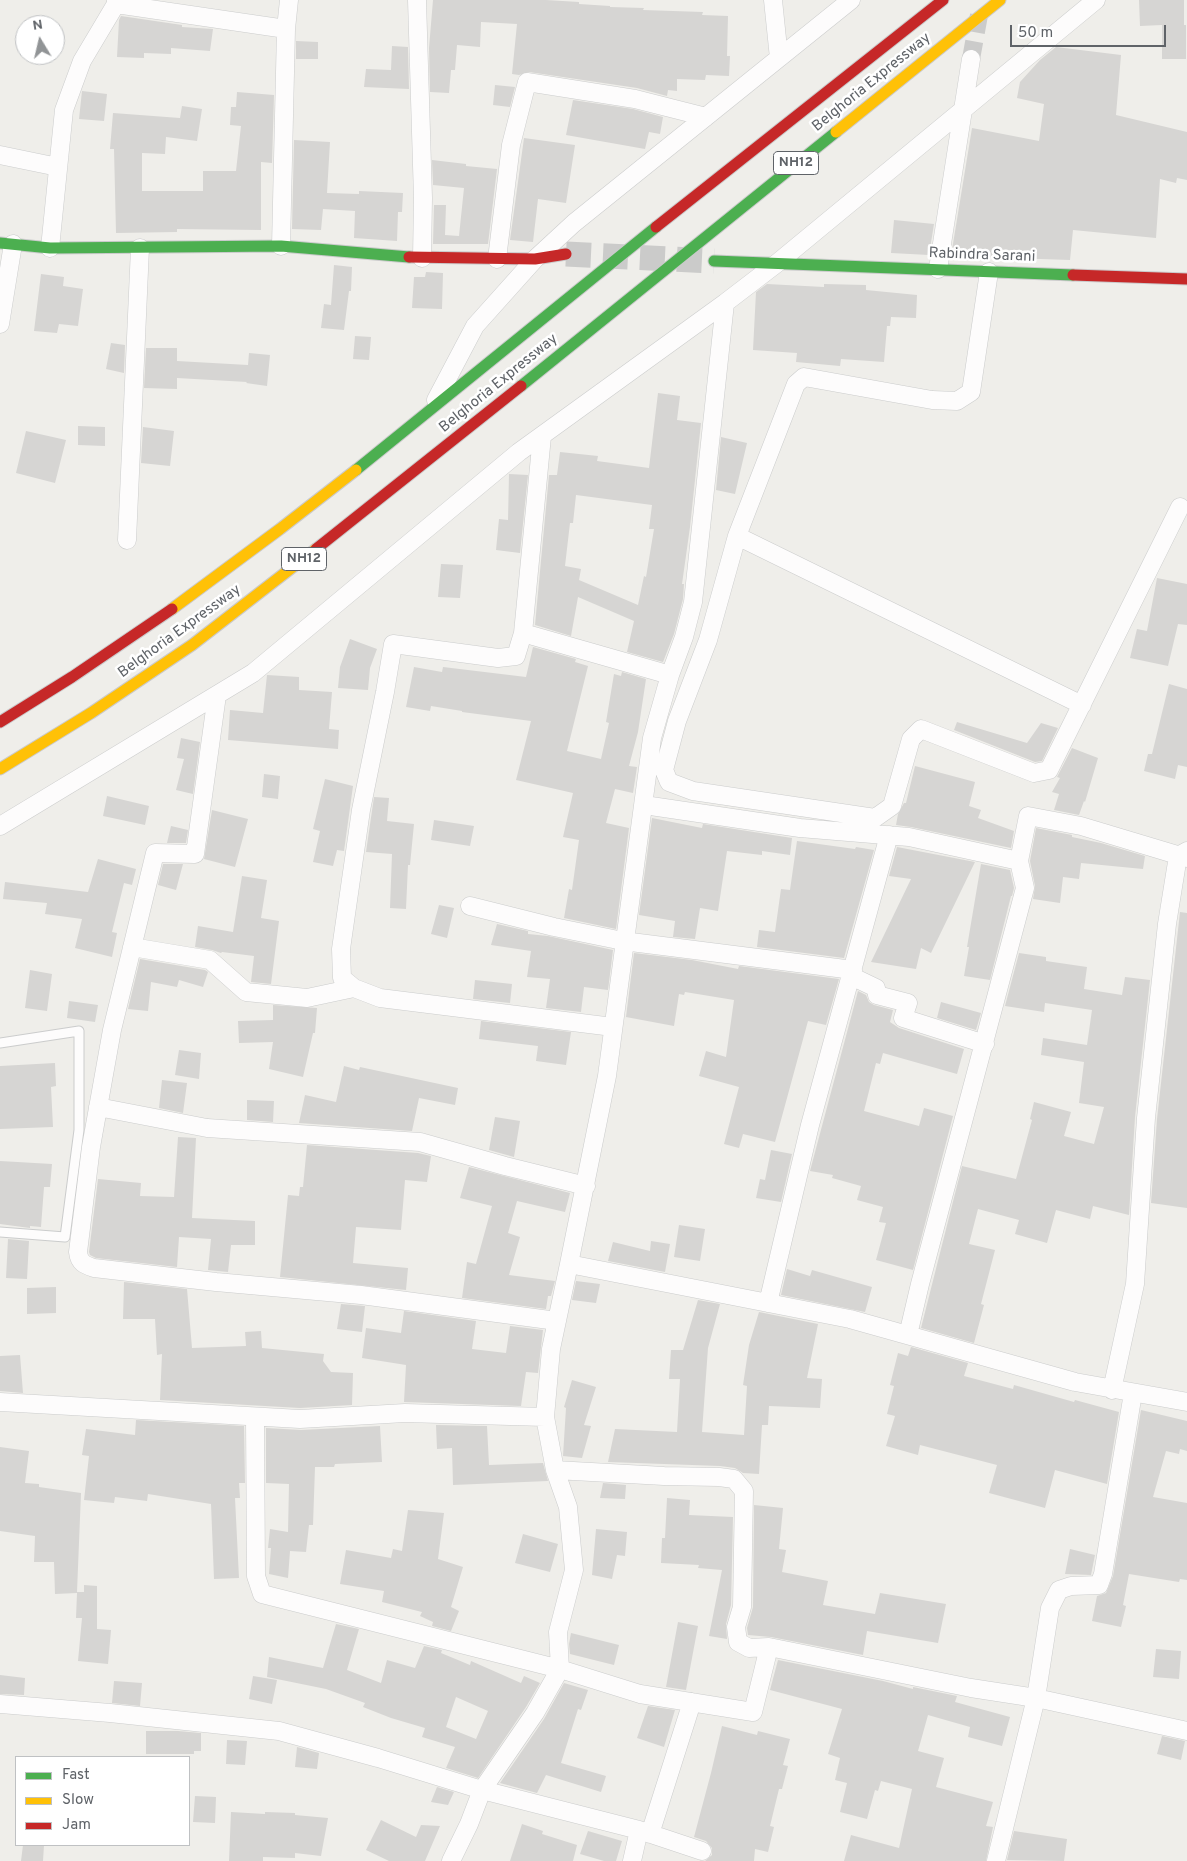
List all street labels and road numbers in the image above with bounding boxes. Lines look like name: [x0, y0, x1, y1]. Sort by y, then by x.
street label: Belghoria Expressway: [809, 30, 935, 136]
road number: NH12: [774, 152, 818, 174]
street label: Rabindra Sarani: [928, 245, 1036, 267]
street label: Belghoria Expressway: [436, 331, 562, 437]
road number: NH12: [282, 548, 326, 570]
street label: Belghoria Expressway: [115, 581, 245, 683]

